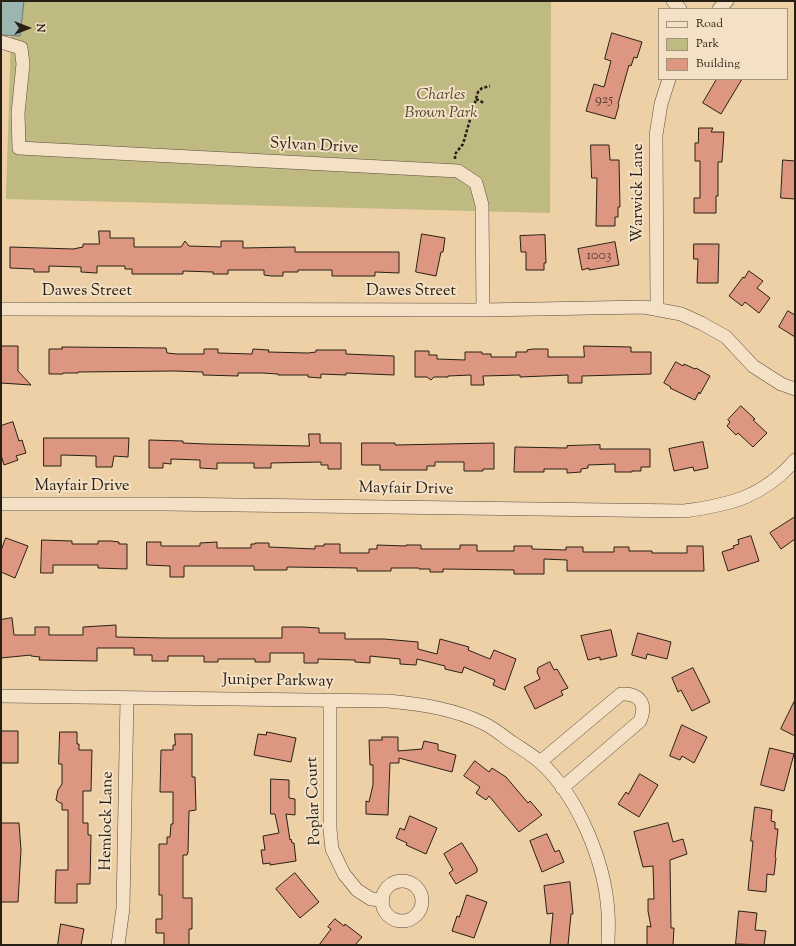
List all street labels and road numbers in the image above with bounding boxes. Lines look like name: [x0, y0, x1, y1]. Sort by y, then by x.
street label: Sylvan Drive: [269, 135, 359, 159]
street label: Warwick Lane: [629, 143, 649, 243]
street label: Dawes Street: [42, 282, 132, 302]
street label: Dawes Street: [366, 282, 456, 302]
street label: Mayfair Drive: [34, 477, 130, 497]
street label: Mayfair Drive: [358, 480, 454, 500]
street label: Juniper Parkway: [222, 671, 334, 693]
street label: Poplar Court: [304, 756, 326, 846]
street label: Hemlock Lane: [98, 771, 118, 871]

